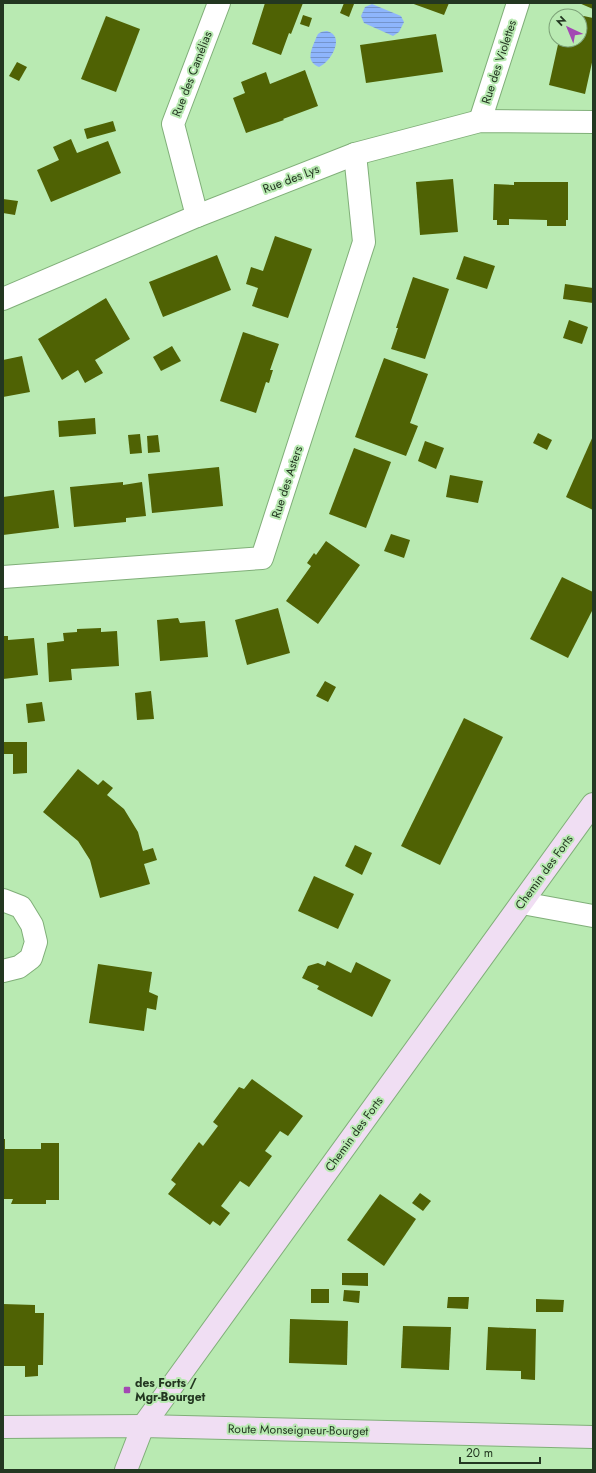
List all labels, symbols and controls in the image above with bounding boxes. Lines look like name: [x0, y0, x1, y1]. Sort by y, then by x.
north arrow: [548, 8, 588, 48]
text: N: [552, 12, 570, 30]
street label: Rue des Violettes: [477, 17, 521, 106]
street label: Rue des Camélias: [167, 28, 217, 119]
street label: Rue des Lys: [260, 160, 322, 198]
street label: Rue des Asters: [267, 443, 307, 520]
street label: Chemin des Forts: [511, 831, 577, 913]
street label: Chemin des Forts: [321, 1093, 387, 1175]
place label: des Forts / Mgr-Bourget: [135, 1374, 206, 1406]
marker: des Forts / Mgr-Bourget: [122, 1385, 132, 1395]
street label: Route Monseigneur-Bourget: [228, 1420, 369, 1440]
scale bar: [460, 1439, 540, 1465]
text: 20 m: [466, 1444, 493, 1462]

